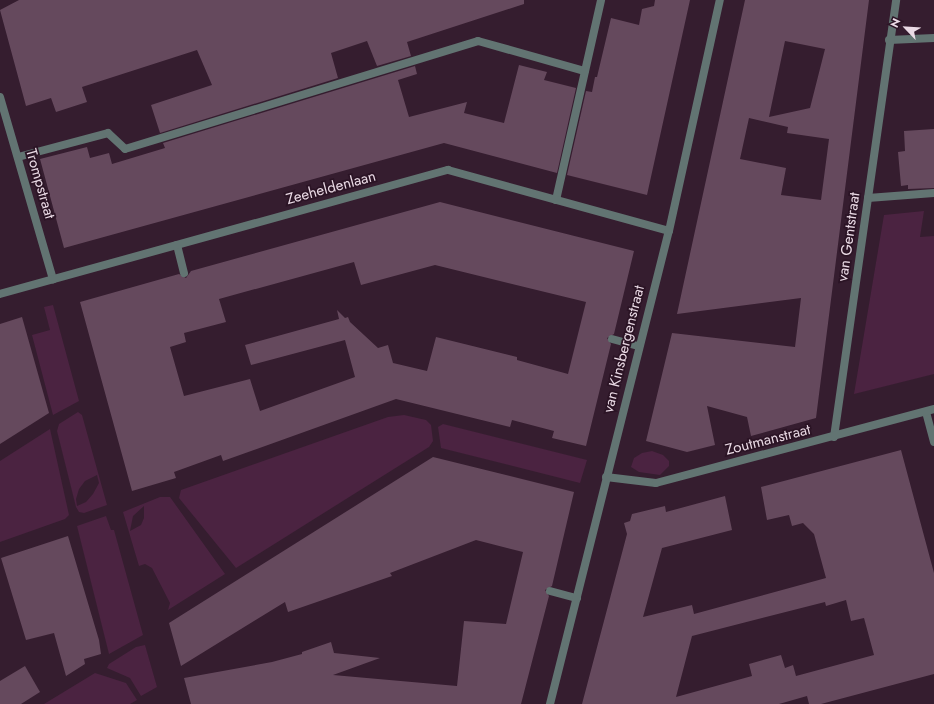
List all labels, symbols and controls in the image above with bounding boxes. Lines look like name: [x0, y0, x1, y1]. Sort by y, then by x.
north arrow: [886, 8, 926, 48]
text: N: [886, 16, 904, 30]
street label: Trompstraat: [21, 147, 59, 221]
street label: Zeeheldenlaan: [284, 167, 378, 209]
street label: van Gentstraat: [834, 191, 864, 283]
street label: van Kinsbergenstraat: [599, 283, 649, 415]
street label: Zoutmanstraat: [724, 421, 812, 459]

